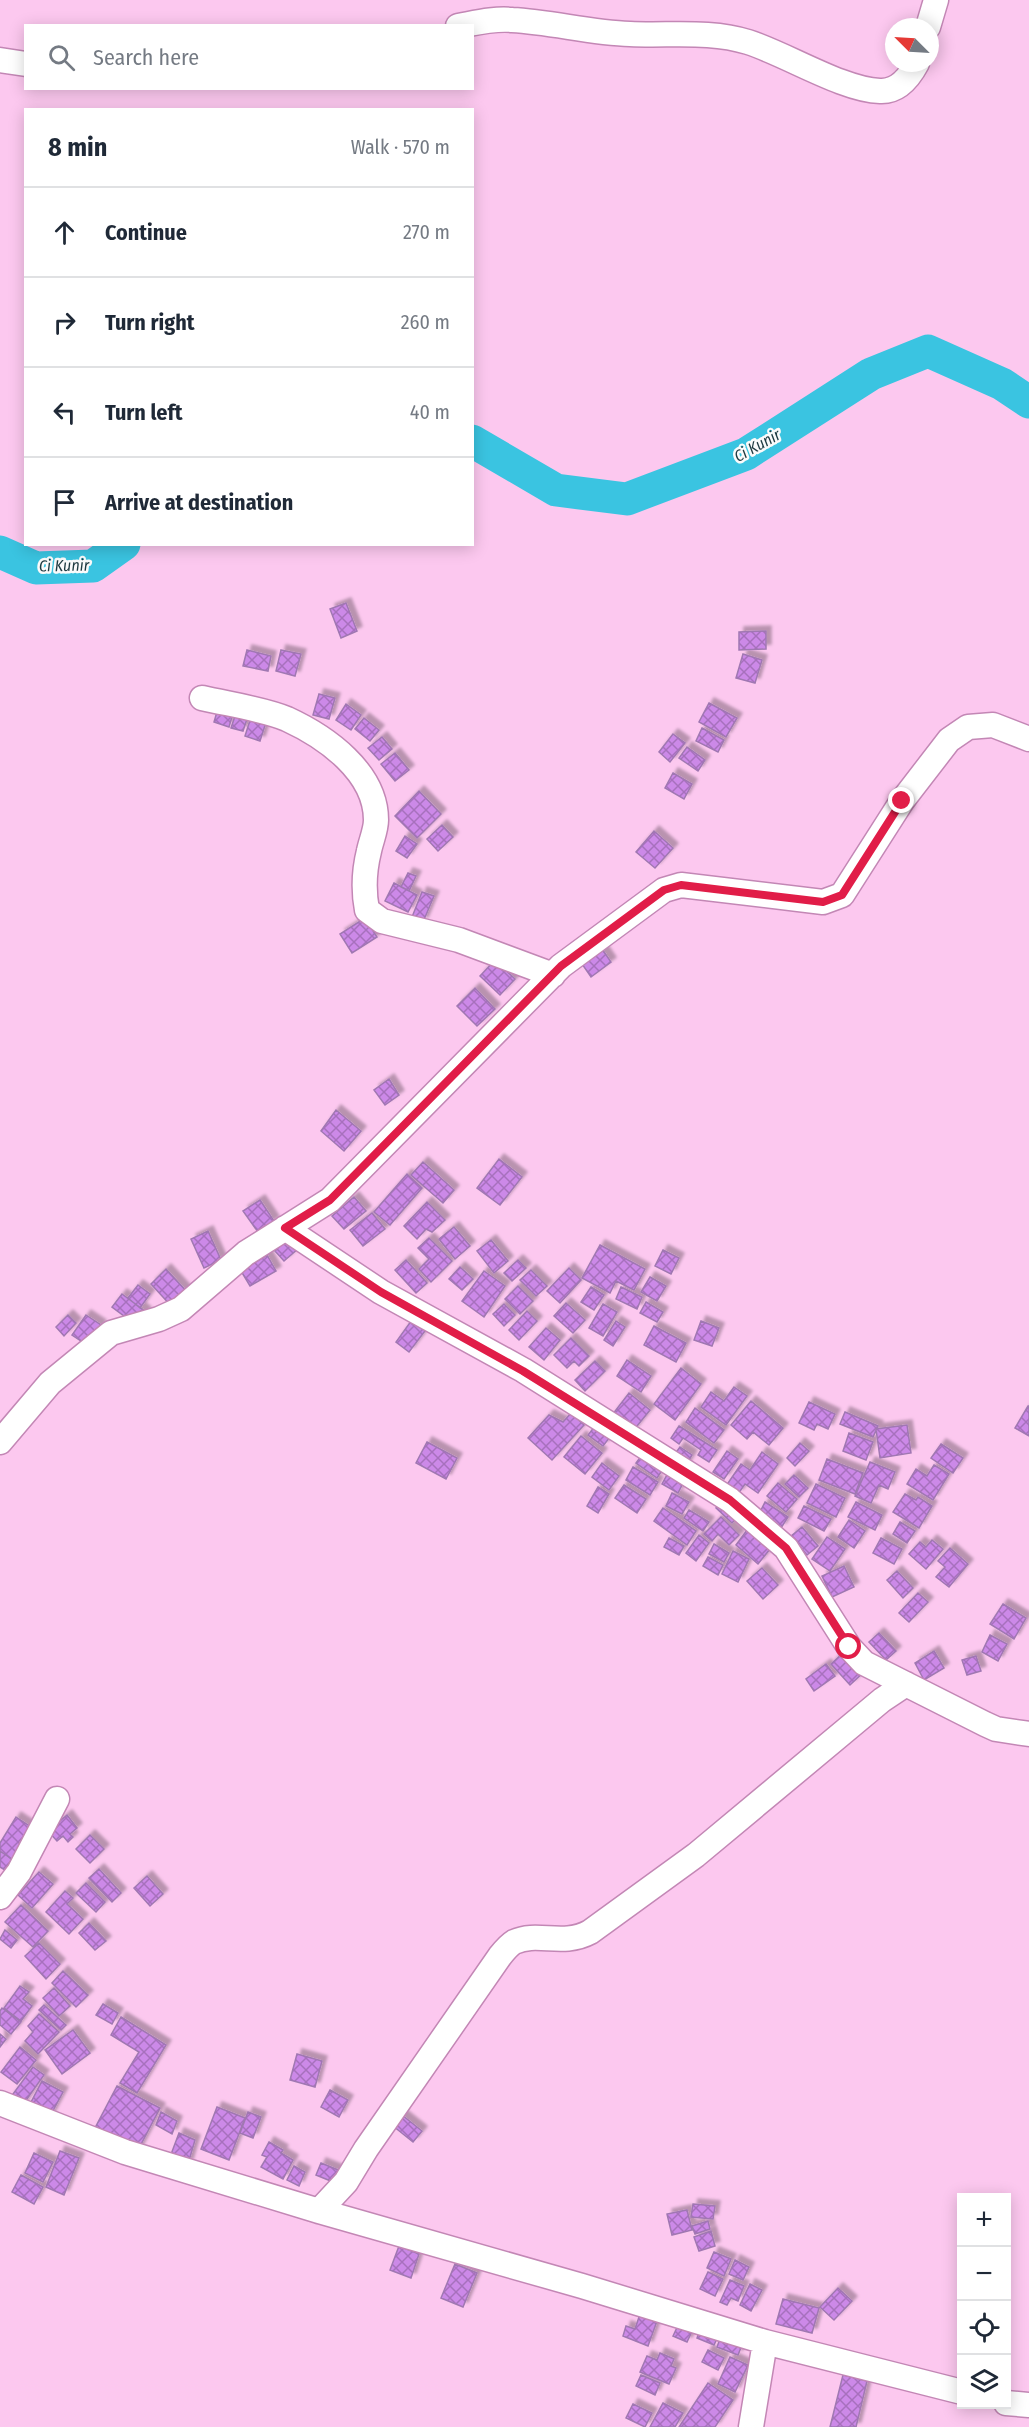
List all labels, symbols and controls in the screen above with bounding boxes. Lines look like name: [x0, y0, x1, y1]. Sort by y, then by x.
north arrow: [885, 18, 939, 72]
search box: [24, 24, 474, 90]
icon: search: [45, 41, 78, 74]
text: Search here: [93, 44, 199, 71]
text: 8 min: [48, 132, 107, 163]
text: Walk · 570 m: [351, 135, 450, 159]
icon: ahead: [48, 216, 81, 249]
text: Continue: [105, 219, 187, 246]
text: 270 m: [403, 220, 450, 244]
icon: right: [48, 306, 81, 339]
text: Turn right: [105, 309, 194, 336]
text: 260 m: [401, 310, 450, 334]
icon: left: [48, 396, 81, 429]
text: Turn left: [105, 399, 183, 426]
text: 40 m: [410, 400, 450, 424]
water label: Ci Kunir: [731, 425, 784, 466]
icon: arrive: [48, 486, 81, 519]
text: Arrive at destination: [105, 489, 293, 516]
water label: Ci Kunir: [39, 556, 90, 575]
route end: [888, 787, 914, 813]
route start: [835, 1633, 861, 1659]
map controls: [957, 2193, 1011, 2409]
button: +: [957, 2193, 1011, 2247]
button: −: [957, 2247, 1011, 2301]
button: locate: [957, 2301, 1011, 2355]
button: layers: [957, 2355, 1011, 2409]

